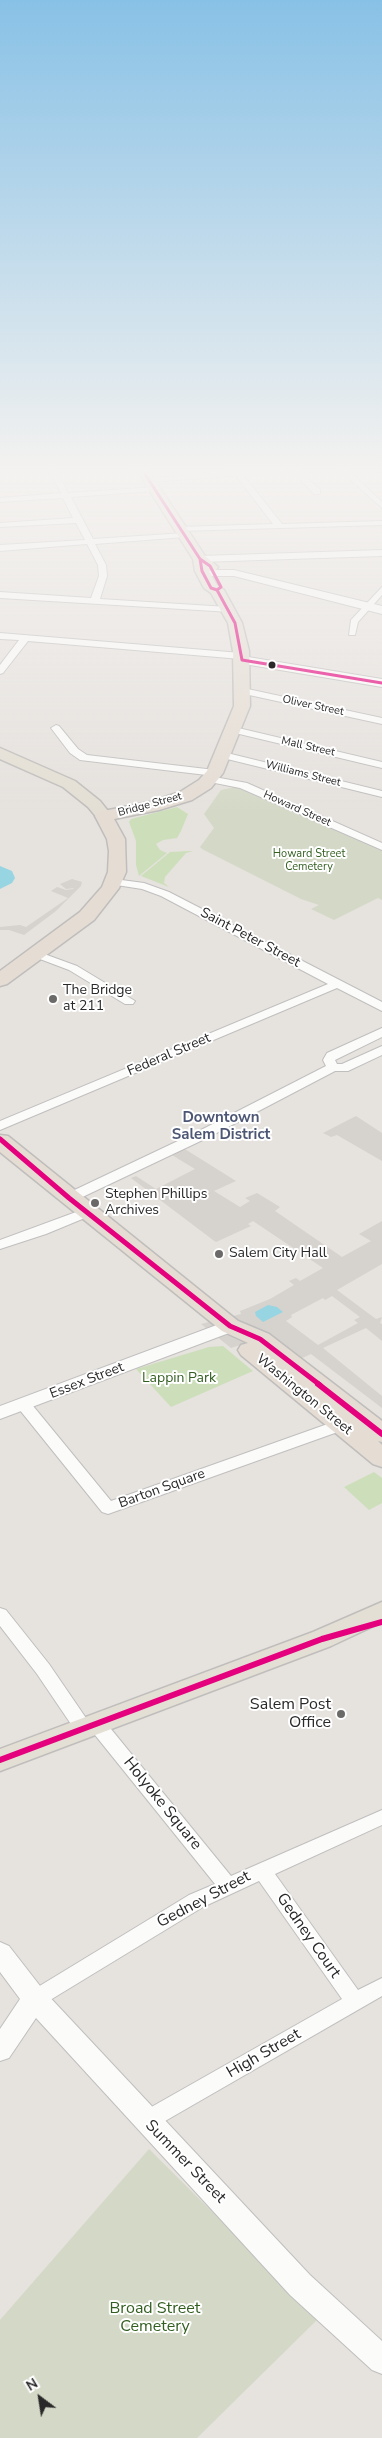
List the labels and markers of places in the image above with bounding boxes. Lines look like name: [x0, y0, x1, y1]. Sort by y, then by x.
unlabelled marker: [267, 660, 277, 670]
place label: The Bridge at 211: [63, 983, 132, 1016]
marker: The Bridge at 211: [47, 993, 59, 1005]
place label: Stephen Phillips Archives: [105, 1187, 207, 1220]
marker: Stephen Phillips Archives: [89, 1197, 101, 1209]
place label: Salem City Hall: [229, 1246, 327, 1262]
marker: Salem City Hall: [213, 1248, 225, 1260]
place label: Salem Post Office: [250, 1695, 331, 1733]
marker: Salem Post Office: [335, 1708, 347, 1720]

